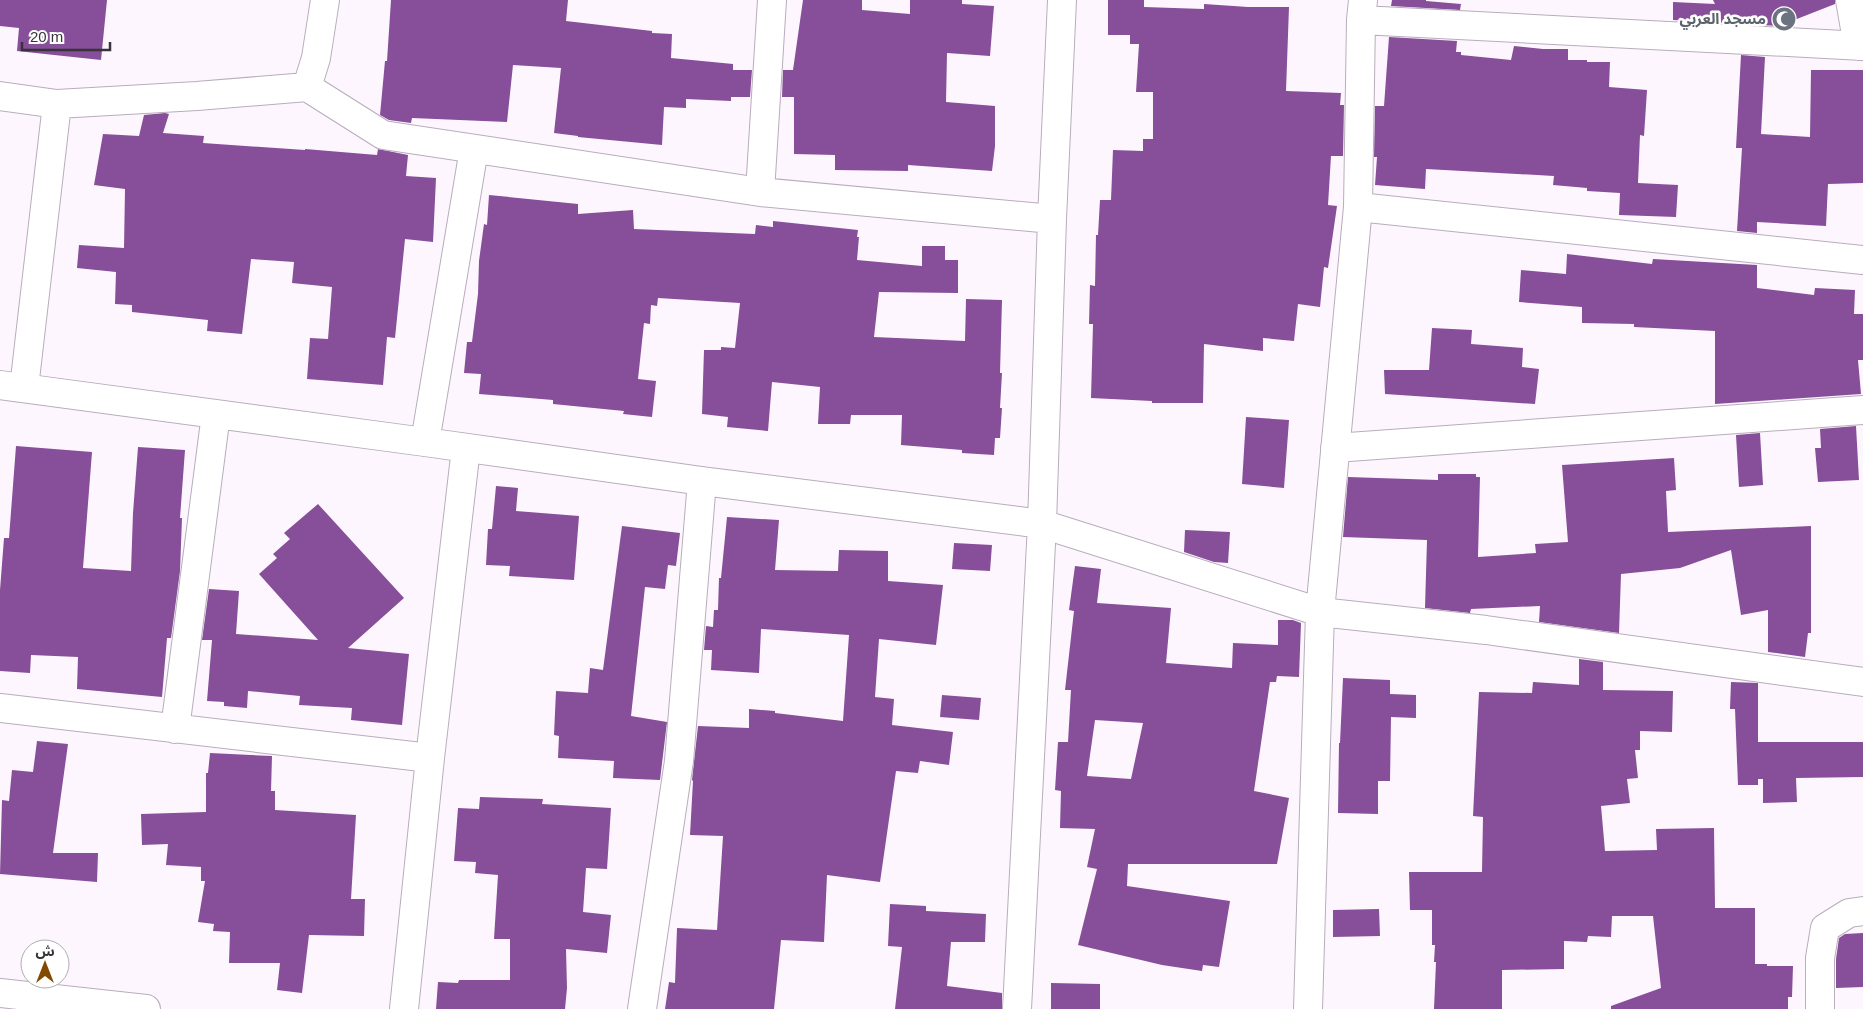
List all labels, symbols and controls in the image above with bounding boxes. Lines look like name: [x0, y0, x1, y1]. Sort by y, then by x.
mosque icon: مسجد العربي: [1771, 6, 1797, 32]
place label: مسجد العربي: [1680, 10, 1766, 30]
scale bar: [22, 20, 110, 52]
text: 20 m: [30, 28, 63, 45]
north arrow: [20, 939, 70, 989]
text: ش: [35, 943, 55, 959]

